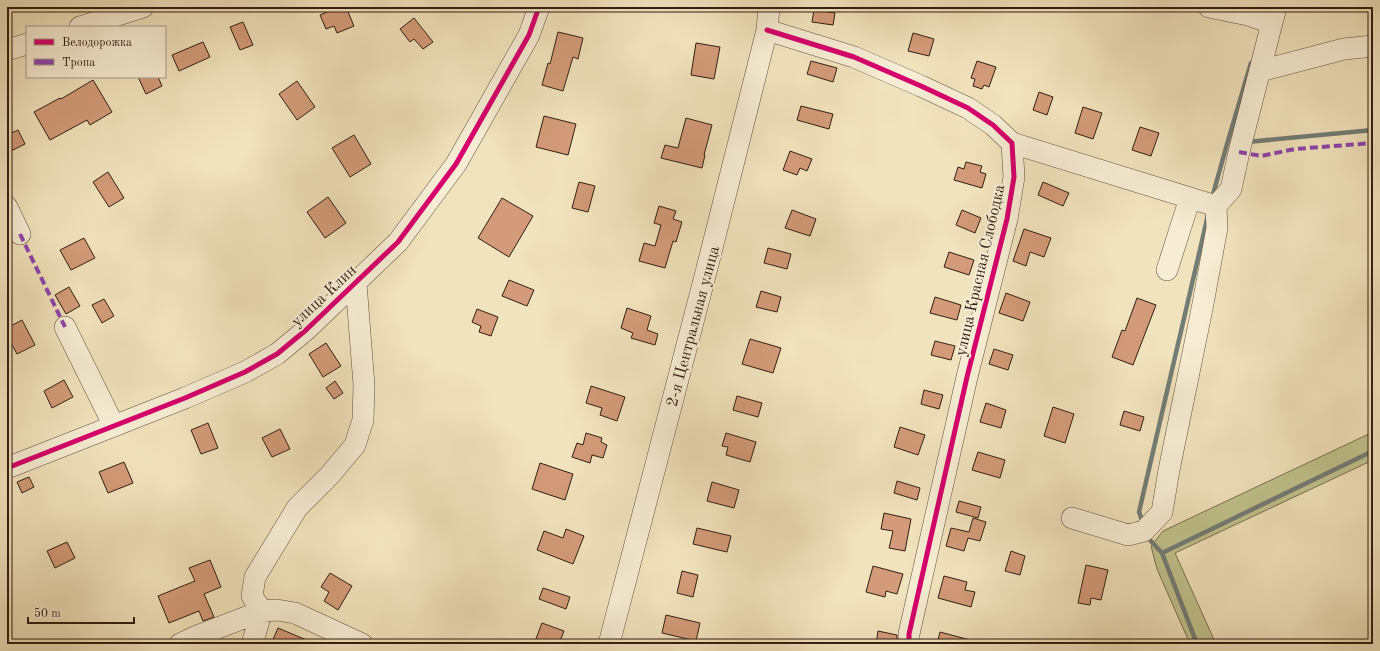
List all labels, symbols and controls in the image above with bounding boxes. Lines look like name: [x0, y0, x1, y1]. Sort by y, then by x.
legend: [26, 26, 166, 78]
text: Велодорожка: [62, 37, 132, 49]
text: Тропа: [62, 57, 95, 69]
street label: улица Красная Слободка: [953, 183, 1009, 358]
street label: 2-я Центральная улица: [665, 244, 723, 409]
street label: улица Клин: [289, 262, 360, 330]
scale bar: [28, 599, 134, 625]
text: 50 m: [34, 607, 61, 620]

